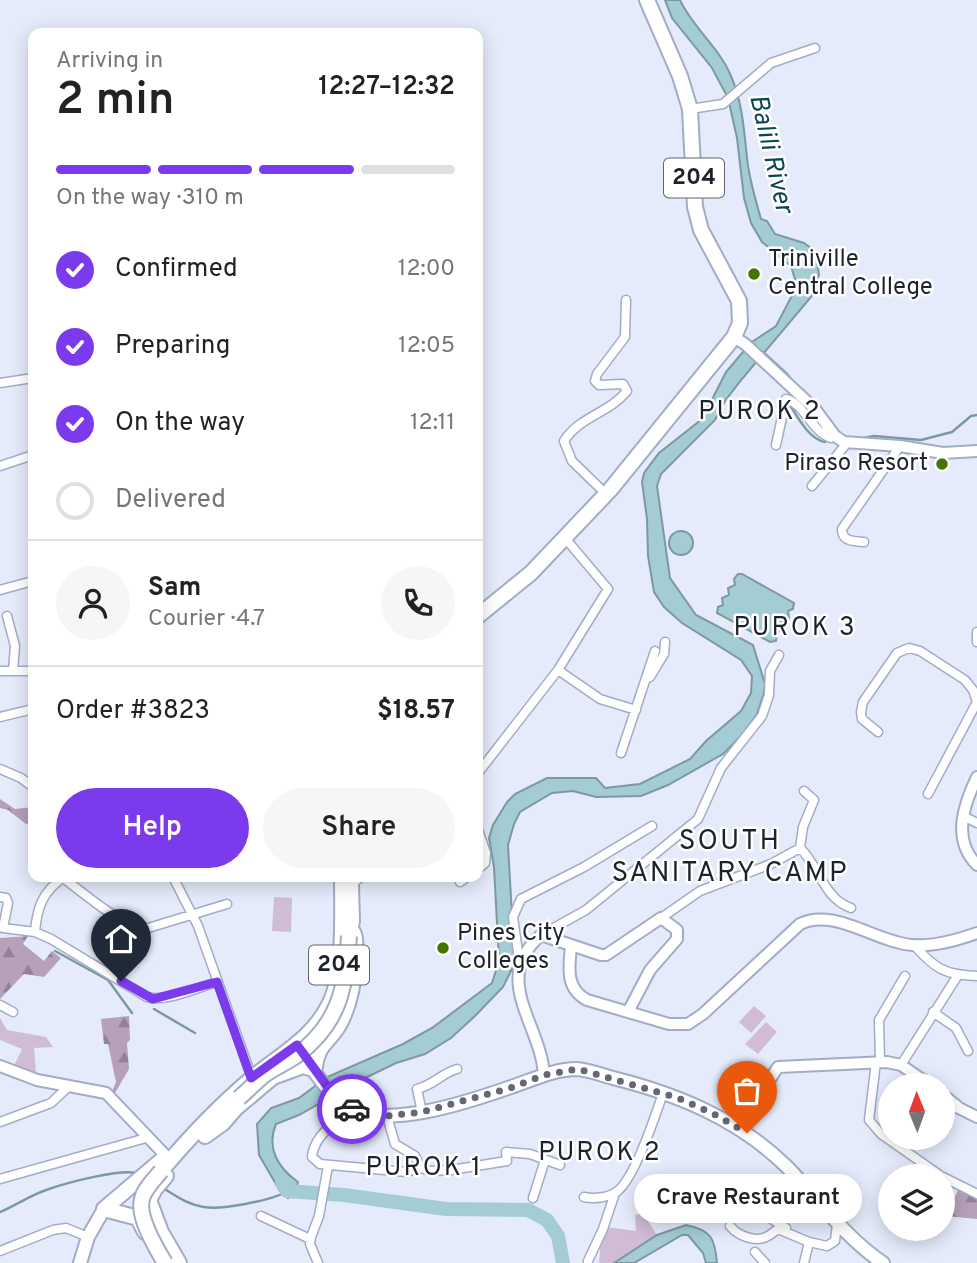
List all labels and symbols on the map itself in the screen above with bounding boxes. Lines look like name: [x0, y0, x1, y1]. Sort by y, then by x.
water label: Balili River: [740, 91, 800, 219]
road number: 204: [664, 158, 724, 197]
place label: Triniville Central College: [768, 245, 933, 303]
marker: Triniville Central College: [746, 266, 762, 282]
district label: PUROK 2: [698, 396, 822, 429]
place label: Piraso Resort: [784, 449, 928, 479]
marker: Piraso Resort: [934, 456, 950, 472]
district label: PUROK 3: [733, 612, 857, 645]
district label: SOUTH SANITARY CAMP: [611, 824, 849, 892]
pin: [91, 909, 151, 981]
place label: Pines City Colleges: [457, 919, 565, 977]
marker: Pines City Colleges: [435, 940, 451, 956]
road number: 204: [309, 946, 369, 984]
pin: [717, 1061, 777, 1133]
north arrow: [878, 1073, 956, 1150]
courier: [317, 1074, 387, 1144]
district label: PUROK 2: [538, 1137, 662, 1170]
district label: PUROK 1: [365, 1152, 483, 1185]
callout: Crave Restaurant: [633, 1175, 861, 1224]

